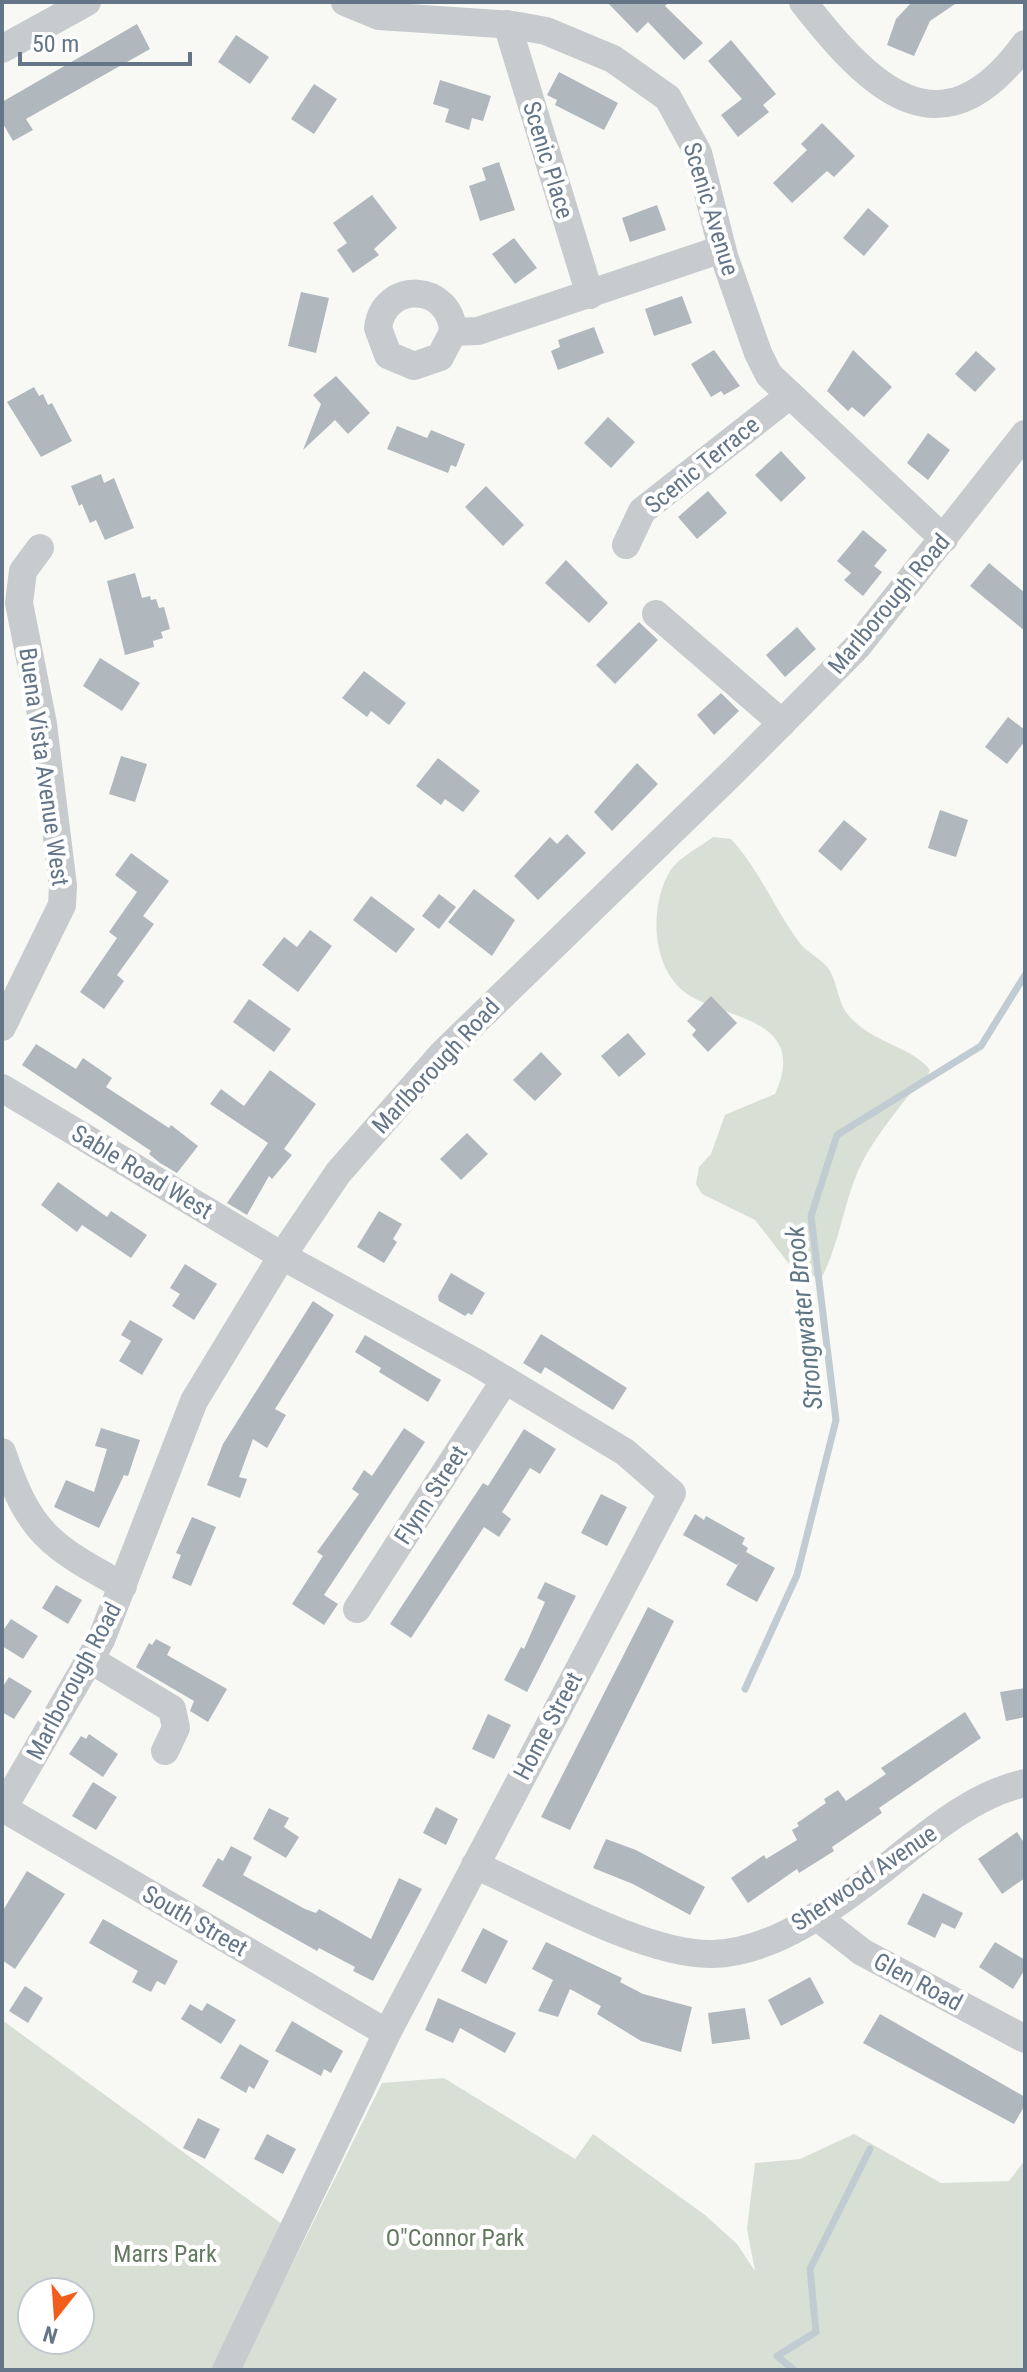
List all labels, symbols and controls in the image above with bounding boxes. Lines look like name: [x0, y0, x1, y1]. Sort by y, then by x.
scale bar: [20, 16, 190, 66]
text: 50 m: [32, 30, 79, 58]
street label: Scenic Place: [517, 98, 579, 222]
street label: Scenic Avenue: [677, 139, 745, 279]
street label: Scenic Terrace: [639, 411, 765, 519]
street label: Marlborough Road: [822, 528, 956, 680]
street label: Buena Vista Avenue West: [13, 646, 75, 888]
street label: Marlborough Road: [366, 993, 506, 1139]
street label: Sable Road West: [67, 1119, 217, 1225]
water label: Strongwater Brook: [779, 1224, 829, 1411]
street label: Flynn Street: [389, 1440, 473, 1550]
street label: Marlborough Road: [21, 1598, 127, 1764]
street label: Home Street: [508, 1667, 588, 1785]
street label: Sherwood Avenue: [786, 1819, 942, 1937]
street label: South Street: [138, 1880, 252, 1962]
street label: Glen Road: [869, 1947, 967, 2017]
park label: O"Connor Park: [386, 2224, 525, 2252]
park label: Marrs Park: [113, 2240, 217, 2268]
north arrow: [16, 2276, 96, 2356]
text: N: [40, 2321, 60, 2349]

